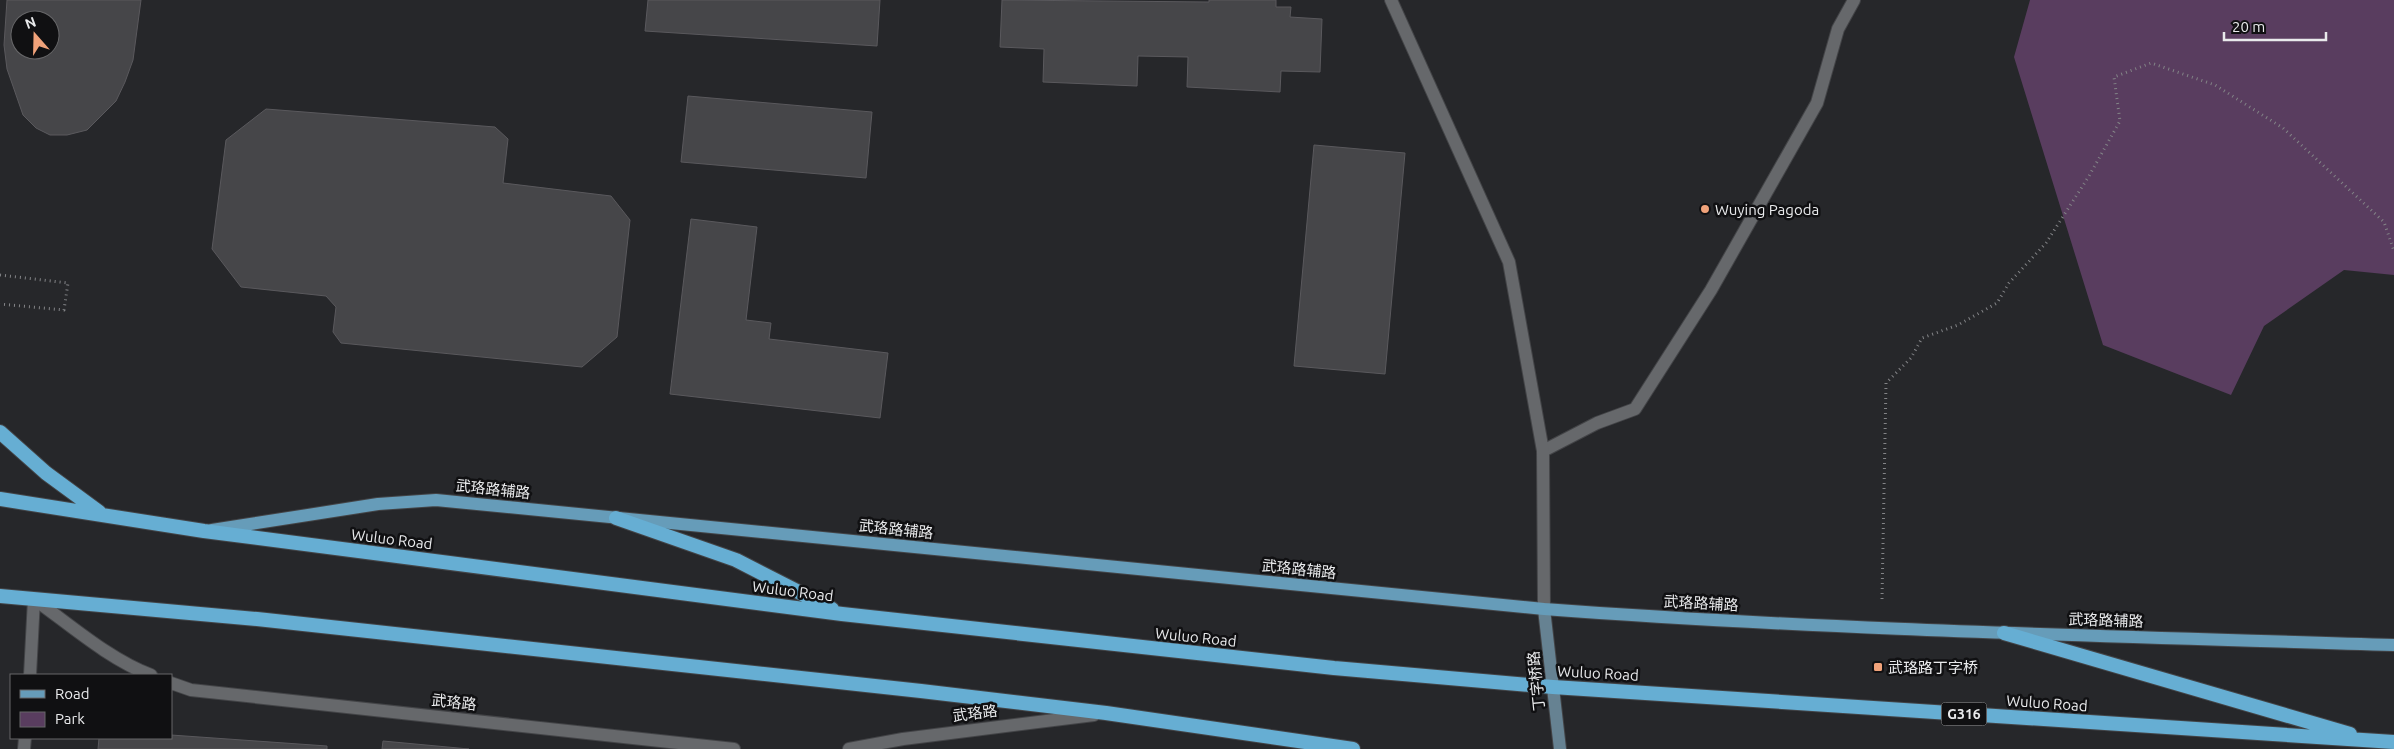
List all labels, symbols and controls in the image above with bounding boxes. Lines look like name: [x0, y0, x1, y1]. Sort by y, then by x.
north arrow: [10, 10, 60, 60]
scale bar: [2224, 10, 2326, 42]
text: N: [23, 13, 38, 32]
text: 20 m: [2232, 18, 2265, 35]
place label: Wuying Pagoda: [1715, 201, 1819, 218]
marker: Wuying Pagoda: [1699, 203, 1711, 215]
street label: 武珞路辅路: [455, 477, 531, 501]
street label: 武珞路辅路: [858, 517, 934, 541]
street label: Wuluo Road: [350, 526, 434, 552]
street label: 武珞路辅路: [1261, 557, 1337, 581]
street label: Wuluo Road: [751, 578, 835, 604]
street label: 武珞路辅路: [1663, 593, 1739, 613]
street label: 武珞路辅路: [2068, 610, 2144, 630]
street label: Wuluo Road: [1155, 624, 1237, 650]
street label: 丁字桥路: [1524, 650, 1548, 712]
place label: 武珞路丁字桥: [1888, 659, 1978, 676]
marker: 武珞路丁字桥: [1872, 661, 1884, 673]
street label: Wuluo Road: [1557, 662, 1639, 684]
legend: [10, 674, 172, 739]
text: Road: [55, 685, 90, 702]
street label: 武珞路: [431, 691, 477, 713]
street label: Wuluo Road: [2006, 692, 2088, 714]
street label: 武珞路: [952, 702, 998, 724]
road number: G316: [1942, 702, 1986, 726]
text: Park: [55, 710, 85, 727]

